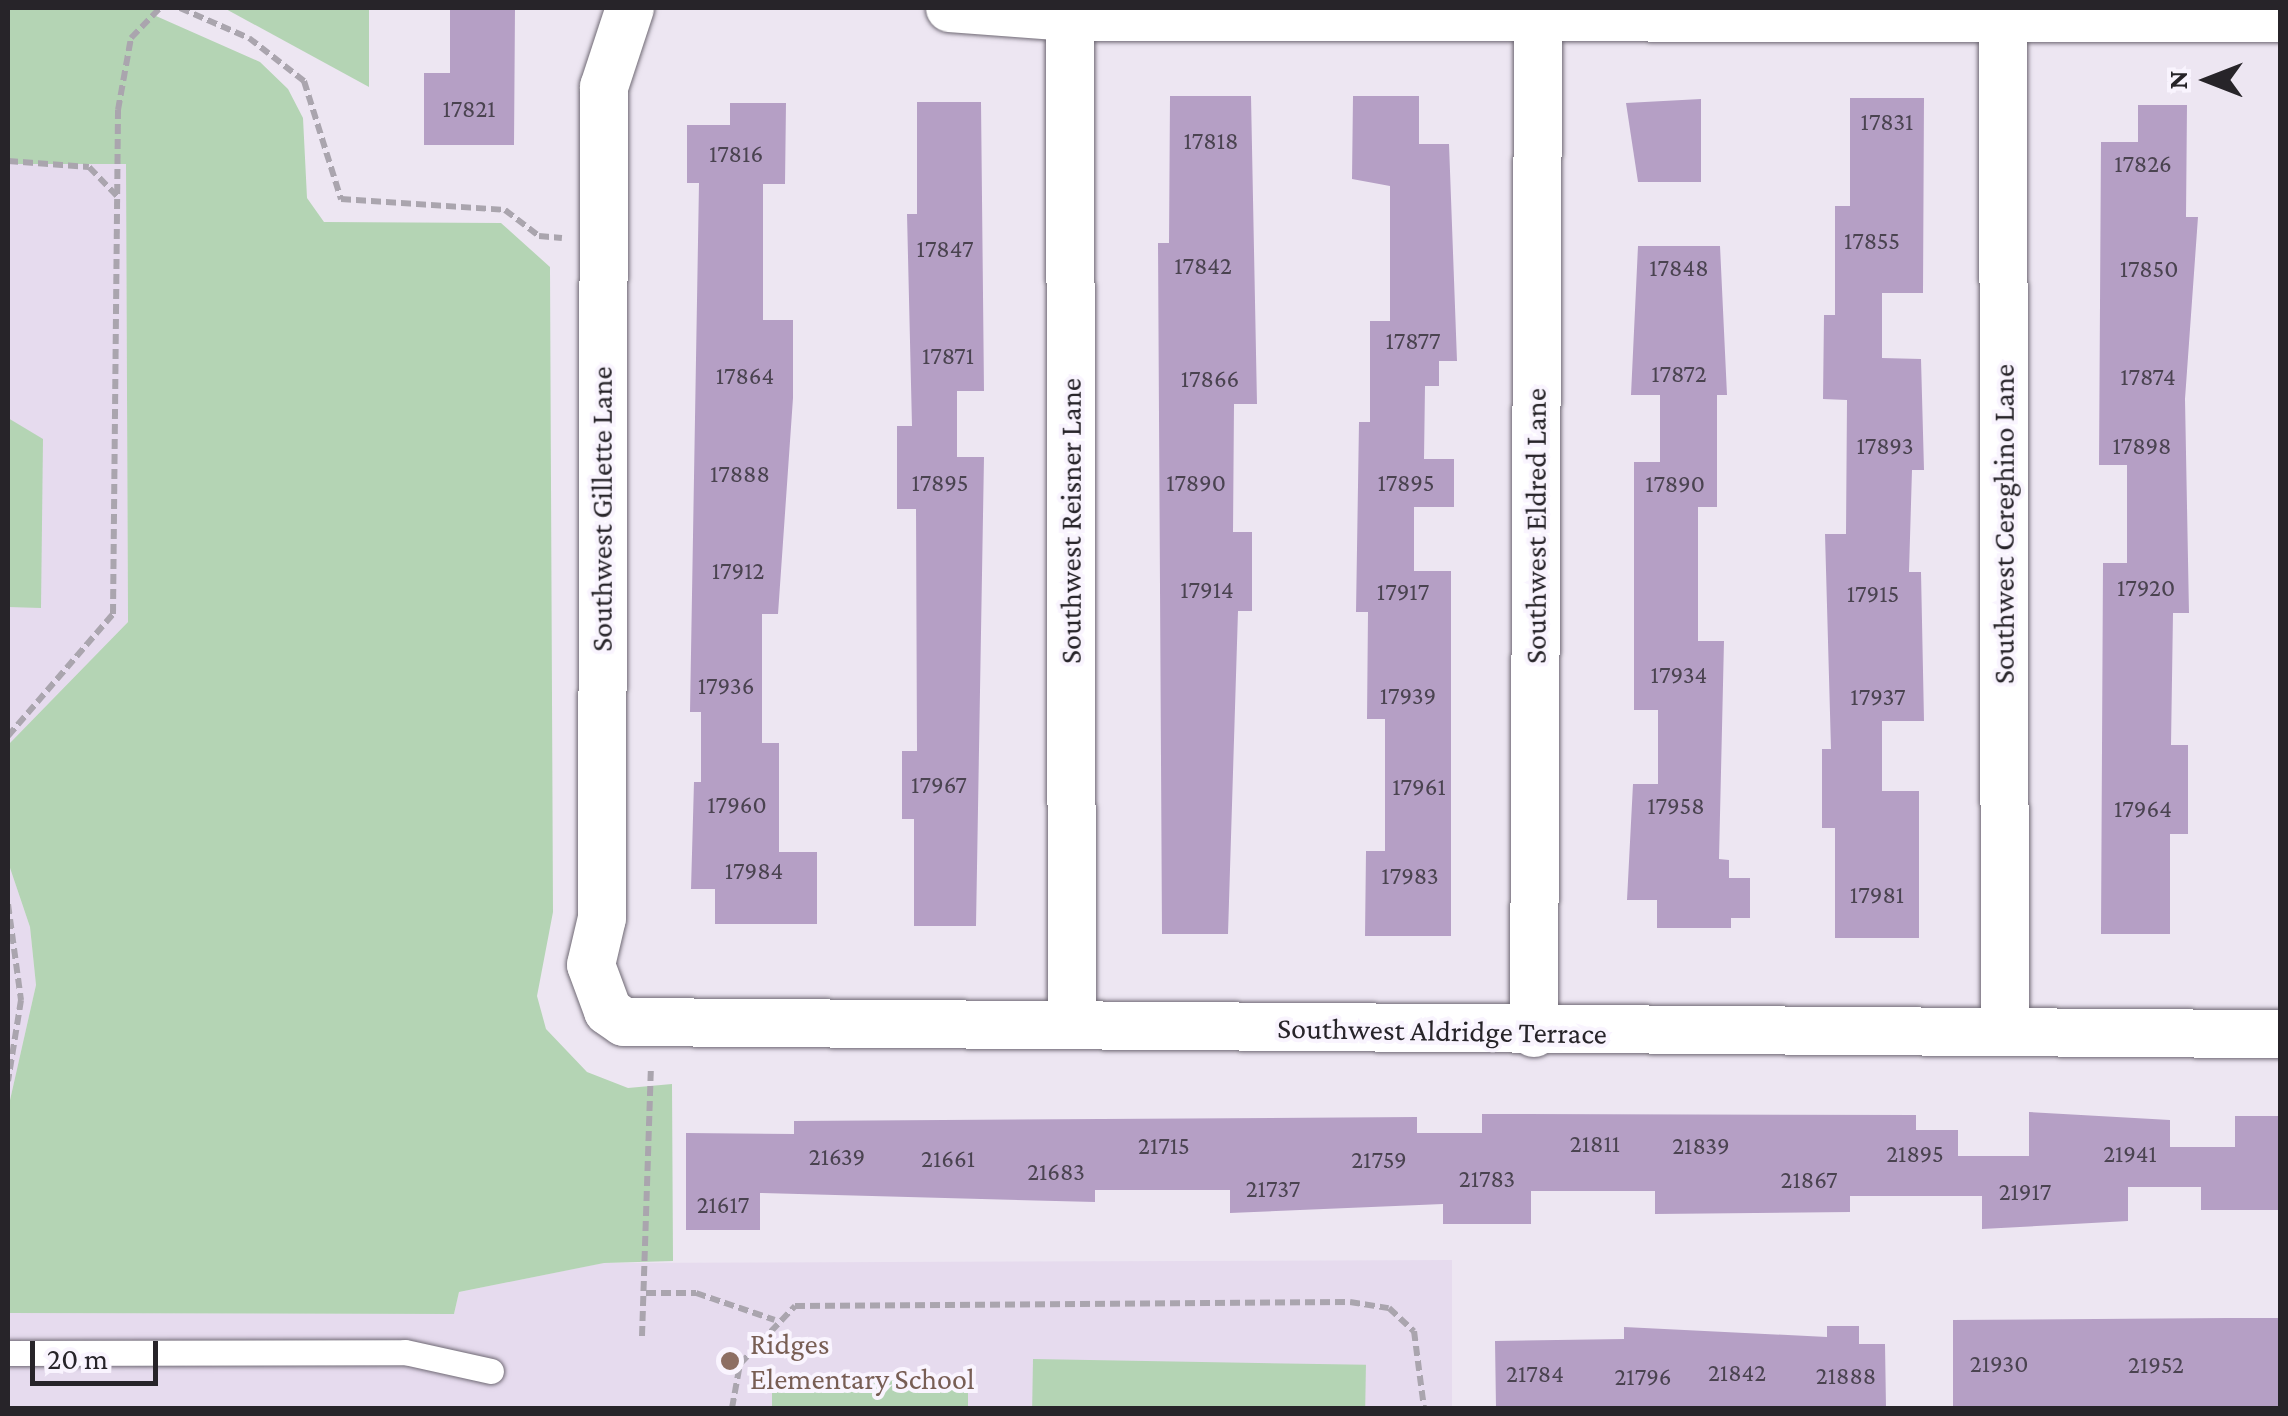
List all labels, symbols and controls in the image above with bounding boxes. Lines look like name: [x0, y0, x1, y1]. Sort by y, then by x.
north arrow: [2158, 30, 2258, 130]
text: N: [2162, 70, 2193, 90]
house number: 17821: [442, 94, 496, 124]
house number: 17831: [1861, 107, 1913, 137]
house number: 17818: [1184, 126, 1238, 156]
house number: 17816: [709, 139, 763, 169]
house number: 17826: [2114, 149, 2172, 179]
house number: 17855: [1844, 226, 1900, 256]
house number: 17847: [917, 234, 973, 264]
house number: 17842: [1174, 251, 1232, 281]
house number: 17848: [1649, 253, 1709, 283]
house number: 17850: [2120, 254, 2178, 284]
house number: 17877: [1385, 326, 1441, 356]
house number: 17871: [922, 341, 974, 371]
house number: 17872: [1651, 359, 1707, 389]
house number: 17864: [716, 361, 774, 391]
house number: 17874: [2120, 362, 2176, 392]
house number: 17866: [1181, 364, 1239, 394]
street label: Southwest Cereghino Lane: [1986, 364, 2022, 684]
street label: Southwest Gillette Lane: [584, 366, 620, 652]
street label: Southwest Reisner Lane: [1053, 378, 1089, 664]
street label: Southwest Eldred Lane: [1518, 388, 1554, 664]
house number: 17893: [1856, 431, 1914, 461]
house number: 17898: [2112, 431, 2172, 461]
house number: 17888: [710, 459, 770, 489]
house number: 17895: [911, 468, 969, 498]
house number: 17890: [1166, 468, 1226, 498]
house number: 17895: [1377, 468, 1435, 498]
house number: 17890: [1645, 469, 1705, 499]
house number: 17912: [712, 556, 764, 586]
house number: 17920: [2117, 573, 2175, 603]
house number: 17914: [1180, 575, 1234, 605]
house number: 17917: [1377, 577, 1429, 607]
house number: 17915: [1847, 579, 1899, 609]
house number: 17934: [1651, 660, 1707, 690]
house number: 17936: [698, 671, 754, 701]
house number: 17939: [1380, 681, 1436, 711]
house number: 17937: [1850, 682, 1906, 712]
house number: 17967: [911, 770, 967, 800]
house number: 17961: [1392, 772, 1446, 802]
house number: 17960: [707, 790, 767, 820]
house number: 17958: [1647, 791, 1705, 821]
house number: 17964: [2114, 794, 2172, 824]
house number: 17984: [725, 856, 783, 886]
house number: 17983: [1381, 861, 1439, 891]
house number: 17981: [1850, 880, 1904, 910]
street label: Southwest Aldridge Terrace: [1277, 1010, 1607, 1052]
house number: 21811: [1570, 1129, 1620, 1159]
house number: 21715: [1138, 1131, 1190, 1161]
house number: 21839: [1672, 1131, 1730, 1161]
house number: 21895: [1886, 1139, 1944, 1169]
house number: 21941: [2103, 1139, 2157, 1169]
house number: 21639: [809, 1142, 865, 1172]
house number: 21661: [921, 1144, 975, 1174]
house number: 21759: [1351, 1145, 1407, 1175]
house number: 21683: [1027, 1157, 1085, 1187]
house number: 21783: [1459, 1164, 1515, 1194]
house number: 21867: [1781, 1165, 1837, 1195]
house number: 21737: [1246, 1174, 1300, 1204]
house number: 21917: [1999, 1177, 2051, 1207]
house number: 21617: [697, 1190, 749, 1220]
scale bar: [35, 1321, 162, 1383]
place label: Ridges Elementary School: [750, 1326, 975, 1396]
text: 20 m: [47, 1342, 108, 1375]
house number: 21930: [1970, 1349, 2028, 1379]
marker: Ridges Elementary School: [719, 1350, 741, 1372]
house number: 21952: [2128, 1350, 2184, 1380]
house number: 21842: [1708, 1358, 1766, 1388]
house number: 21784: [1506, 1359, 1564, 1389]
house number: 21888: [1816, 1361, 1876, 1391]
house number: 21796: [1614, 1362, 1672, 1392]

